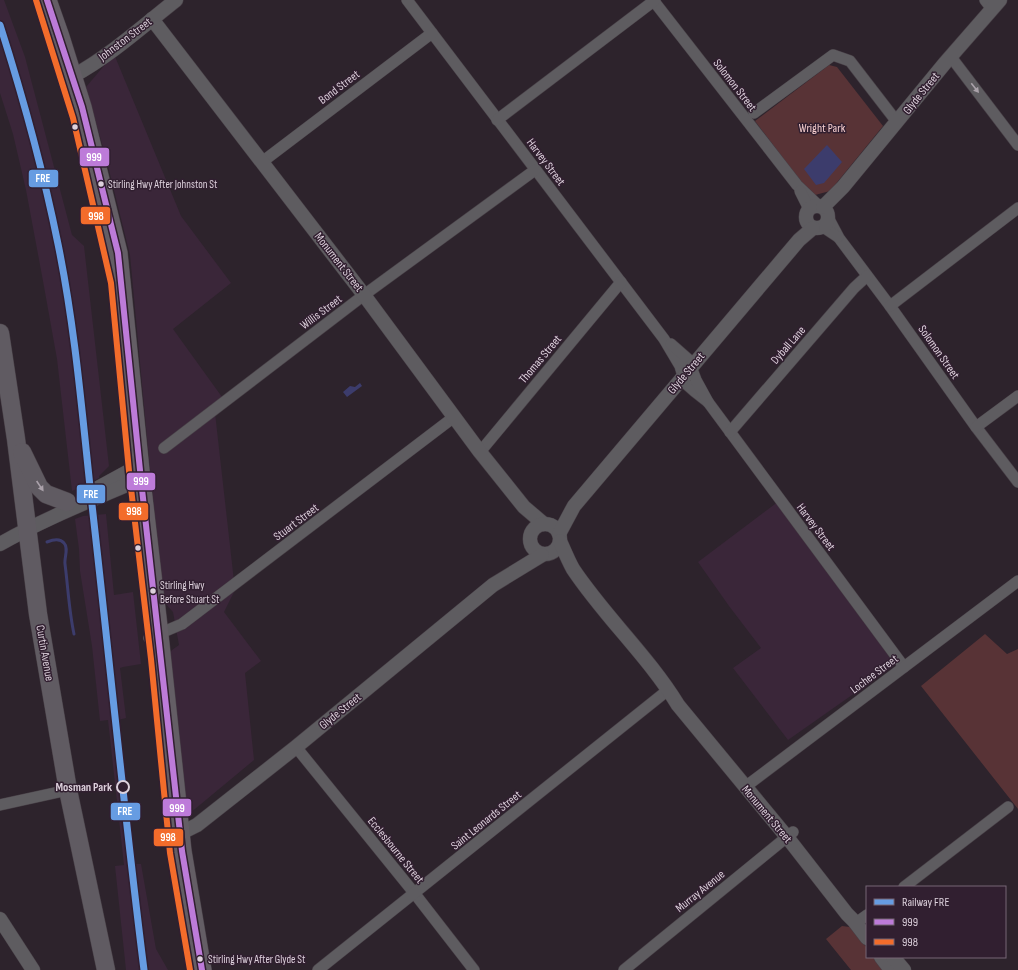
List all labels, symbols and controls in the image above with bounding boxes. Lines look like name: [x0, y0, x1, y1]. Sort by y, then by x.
street label: Johnston Street: [95, 14, 155, 65]
street label: Solomon Street: [709, 56, 760, 115]
street label: Bond Street: [316, 67, 363, 108]
street label: Glyde Street: [900, 69, 943, 117]
one-way arrow: [970, 83, 978, 93]
park label: Wright Park: [799, 121, 846, 136]
unlabelled marker: [70, 122, 80, 132]
street label: Harvey Street: [523, 136, 568, 189]
line badge: 999: [79, 147, 110, 167]
text: 999: [86, 151, 102, 164]
line badge: FRE: [28, 169, 59, 188]
text: FRE: [36, 172, 51, 185]
place label: Stirling Hwy After Johnston St: [108, 178, 218, 191]
marker: Stirling Hwy After Johnston St: [96, 179, 106, 189]
line badge: 998: [80, 206, 111, 225]
text: 998: [88, 210, 104, 223]
street label: Monument Street: [311, 230, 367, 295]
street label: Willis Street: [297, 292, 345, 333]
street label: Solomon Street: [915, 322, 963, 382]
street label: Dyball Lane: [768, 323, 809, 367]
street label: Thomas Street: [516, 332, 565, 387]
street label: Glyde Street: [665, 349, 708, 397]
line badge: 999: [126, 472, 156, 491]
text: 999: [133, 475, 149, 488]
one-way arrow: [36, 480, 43, 491]
line badge: FRE: [76, 484, 106, 504]
text: FRE: [84, 488, 99, 501]
street label: Stuart Street: [271, 500, 322, 544]
street label: Harvey Street: [793, 501, 838, 554]
line badge: 998: [118, 502, 149, 521]
text: 998: [126, 505, 142, 518]
unlabelled marker: [133, 543, 143, 553]
place label: Stirling Hwy Before Stuart St: [160, 579, 220, 606]
marker: Stirling Hwy Before Stuart St: [148, 586, 158, 596]
street label: Curtin Avenue: [32, 624, 57, 682]
street label: Lochee Street: [847, 651, 901, 697]
street label: Glyde Street: [316, 690, 365, 733]
place label: Mosman Park: [56, 780, 112, 795]
marker: Mosman Park: [116, 780, 130, 794]
street label: Monument Street: [738, 782, 795, 847]
street label: Saint Leonards Street: [448, 787, 525, 853]
line badge: 999: [162, 798, 192, 817]
line badge: FRE: [110, 802, 141, 821]
text: 999: [169, 802, 185, 815]
text: FRE: [118, 805, 133, 818]
street label: Ecclesbourne Street: [364, 814, 427, 887]
line badge: 998: [153, 828, 184, 847]
text: 998: [160, 831, 176, 844]
street label: Murray Avenue: [673, 867, 728, 916]
legend: [866, 886, 1006, 958]
text: Railway FRE: [902, 895, 949, 910]
text: 999: [902, 915, 918, 930]
text: 998: [902, 935, 918, 950]
place label: Stirling Hwy After Glyde St: [208, 953, 306, 966]
marker: Stirling Hwy After Glyde St: [195, 954, 205, 964]

